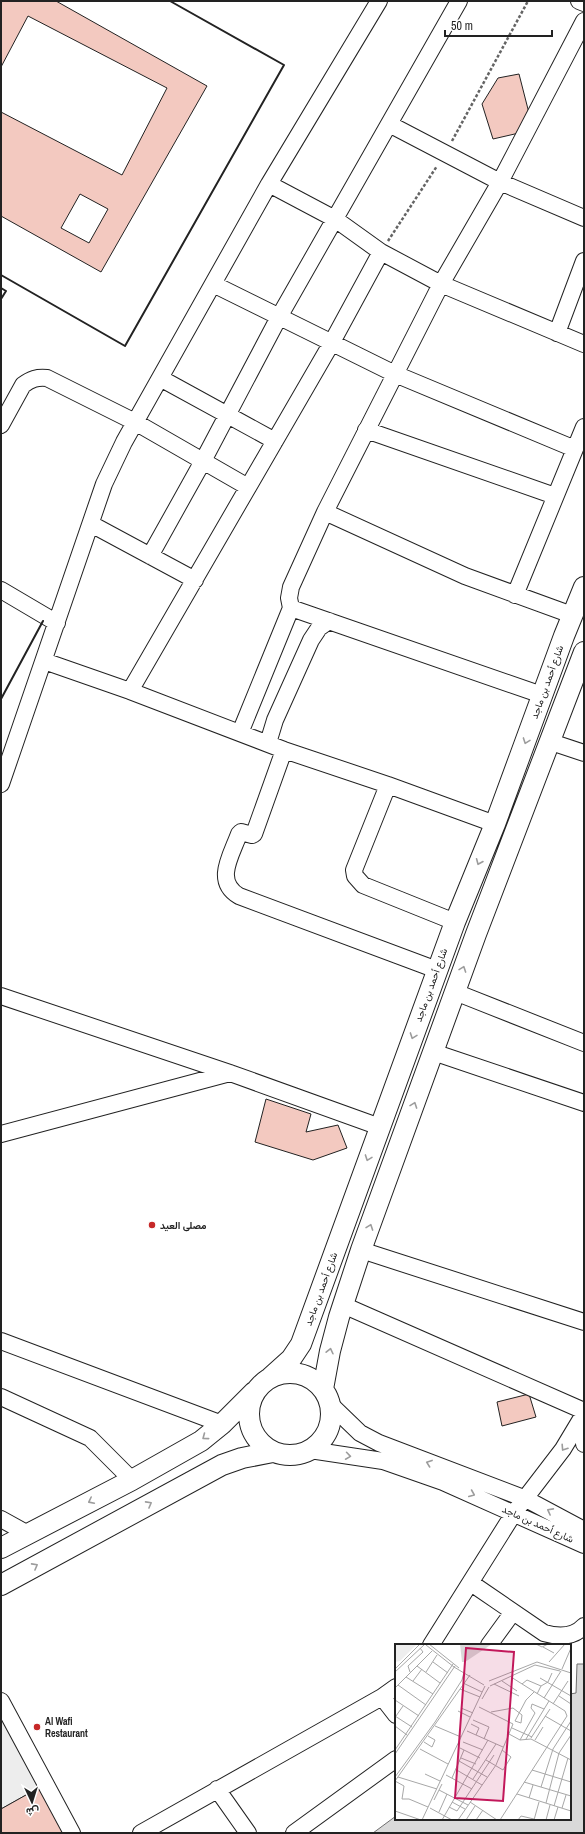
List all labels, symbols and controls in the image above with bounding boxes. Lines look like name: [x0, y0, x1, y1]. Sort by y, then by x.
scale bar: [445, 12, 552, 38]
text: 50 m: [451, 18, 473, 34]
street label: شارع أحمد بن ماجد: [528, 643, 566, 720]
one-way arrow: [522, 737, 530, 744]
one-way arrow: [476, 859, 484, 866]
street label: شارع أحمد بن ماجد: [412, 946, 450, 1023]
one-way arrow: [459, 966, 467, 973]
one-way arrow: [409, 1032, 417, 1039]
one-way arrow: [410, 1101, 418, 1108]
one-way arrow: [365, 1155, 373, 1162]
place label: مصلى العيد: [160, 1219, 207, 1232]
marker: مصلى العيد: [147, 1220, 157, 1230]
one-way arrow: [365, 1223, 373, 1230]
street label: شارع أحمد بن ماجد: [302, 1250, 340, 1327]
one-way arrow: [326, 1347, 334, 1354]
one-way arrow: [202, 1433, 209, 1440]
one-way arrow: [562, 1443, 569, 1450]
one-way arrow: [345, 1451, 351, 1460]
one-way arrow: [426, 1459, 433, 1467]
one-way arrow: [468, 1490, 475, 1498]
one-way arrow: [88, 1496, 95, 1504]
one-way arrow: [145, 1501, 153, 1509]
street label: شارع أحمد بن ماجد: [500, 1502, 576, 1546]
one-way arrow: [546, 1509, 554, 1516]
one-way arrow: [31, 1563, 38, 1571]
inset map: [395, 1644, 571, 1820]
place label: Al Wafi Restaurant: [45, 1715, 88, 1740]
marker: Al Wafi Restaurant: [32, 1722, 42, 1732]
north arrow: [12, 1782, 52, 1822]
text: ش: [26, 1805, 40, 1819]

